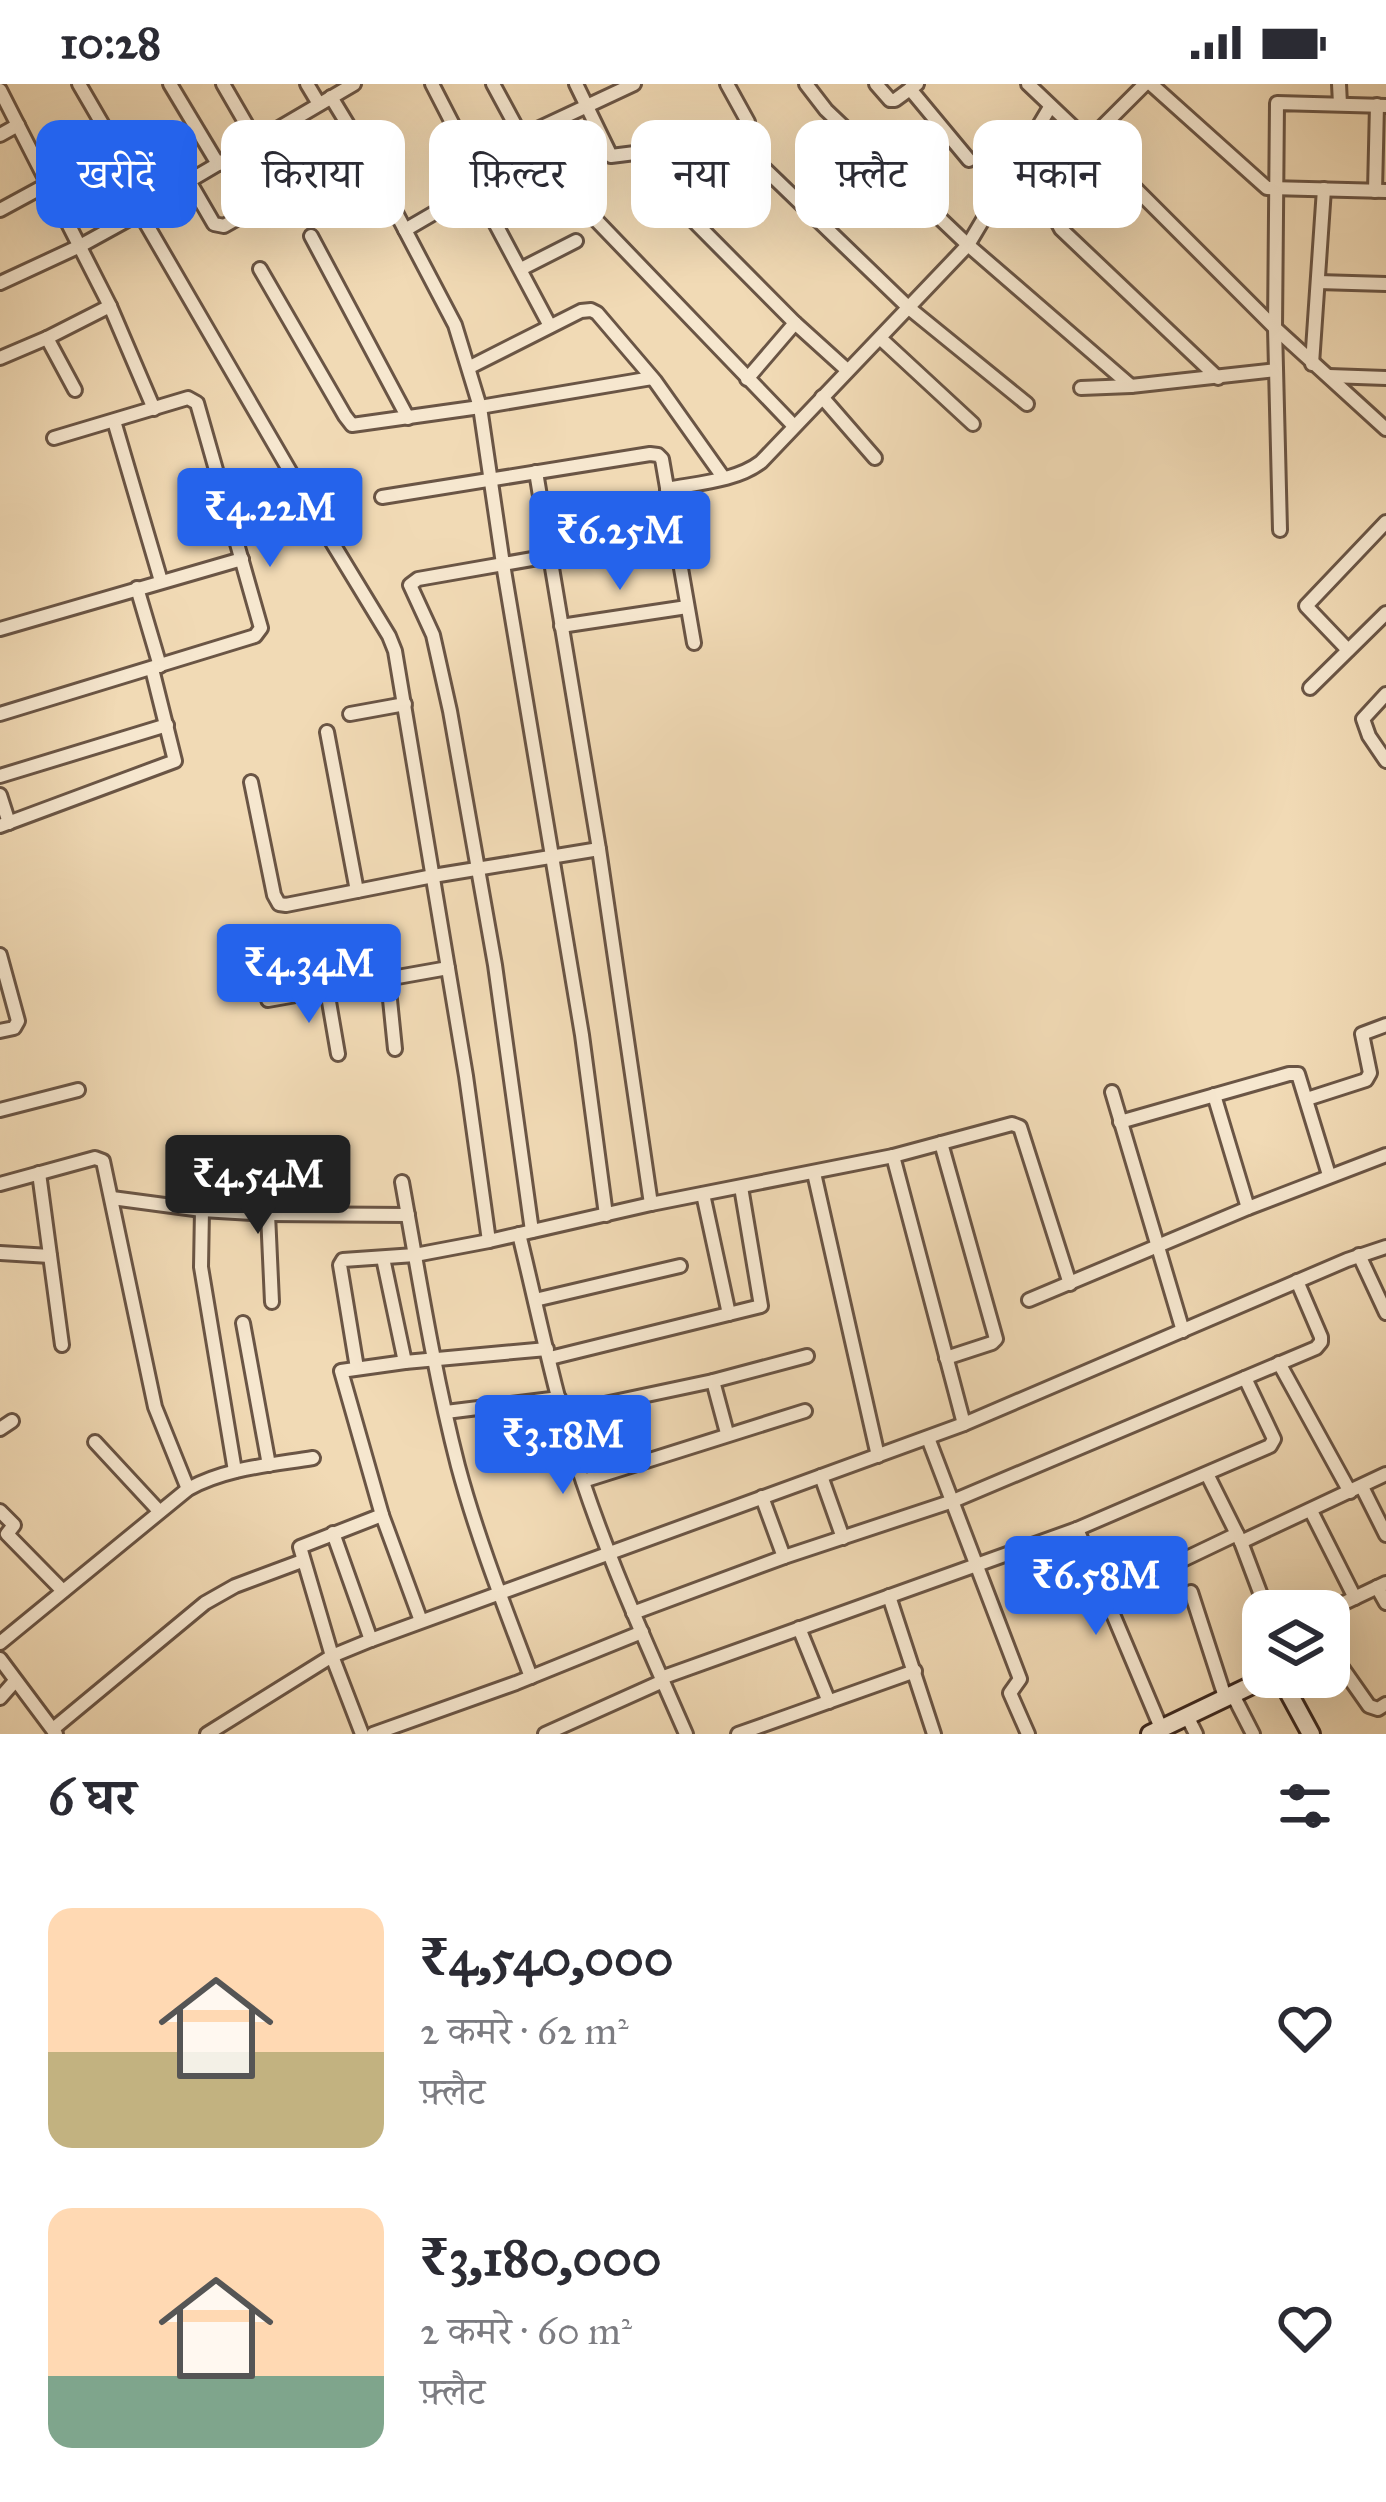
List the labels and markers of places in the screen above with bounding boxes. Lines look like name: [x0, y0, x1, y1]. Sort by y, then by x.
pin: ₹4.22M: [172, 468, 368, 570]
pin: ₹6.25M: [522, 491, 718, 593]
pin: ₹4.34M: [211, 924, 407, 1026]
pin: ₹4.54M: [160, 1135, 356, 1237]
pin: ₹3.18M: [465, 1395, 661, 1497]
pin: ₹6.58M: [998, 1536, 1194, 1638]

